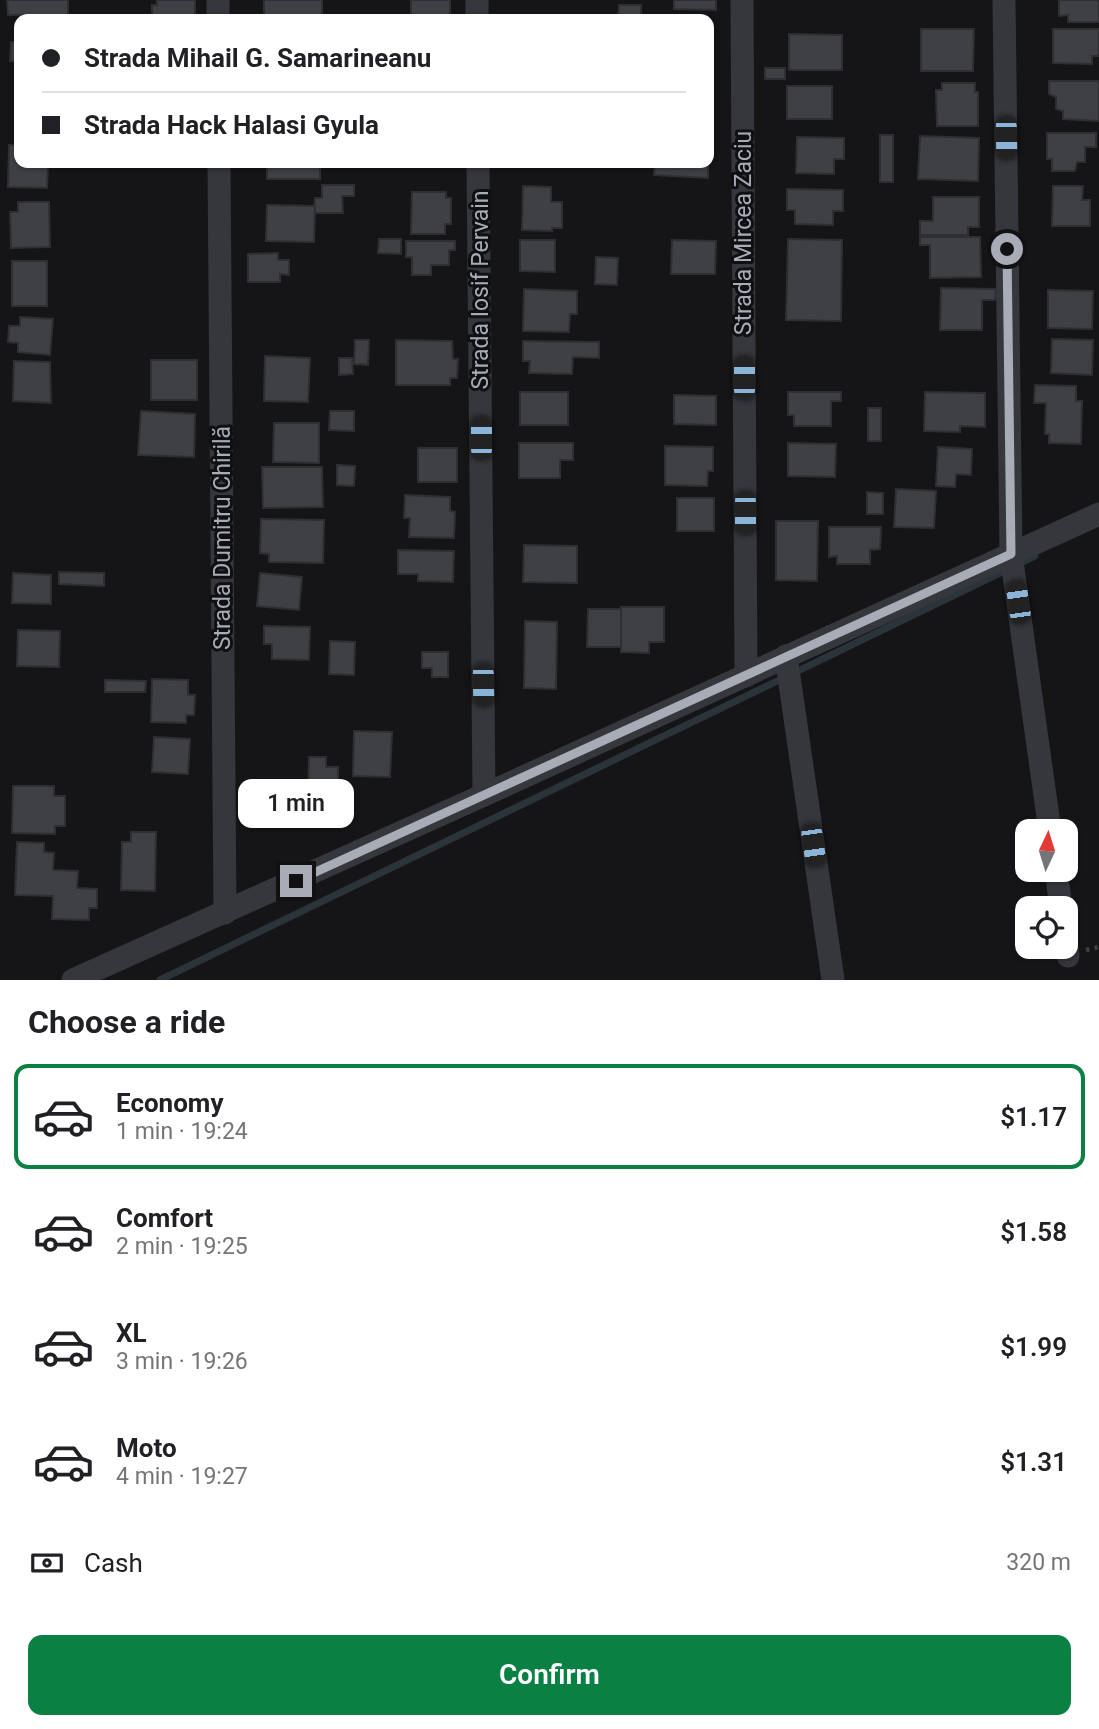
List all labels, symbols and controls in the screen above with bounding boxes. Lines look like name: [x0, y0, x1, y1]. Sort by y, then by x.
text: Strada Mihail G. Samarineanu: [84, 43, 431, 73]
text: Strada Hack Halasi Gyula: [84, 110, 379, 140]
car: [996, 117, 1017, 159]
street label: Strada Mircea Zaciu: [730, 131, 757, 335]
street label: Strada Iosif Pervain: [467, 190, 494, 390]
route start: [991, 233, 1023, 265]
car: [734, 357, 755, 399]
car: [471, 417, 492, 459]
street label: Strada Dumitru Chirilă: [209, 426, 236, 650]
car: [735, 492, 756, 534]
car: [1005, 580, 1032, 624]
car: [473, 664, 494, 706]
callout: 1 min: [238, 780, 354, 828]
text: 1 min: [267, 790, 325, 817]
north arrow: [1015, 819, 1078, 882]
map controls: [1015, 819, 1078, 959]
car: [800, 823, 827, 867]
route end: [280, 865, 312, 897]
button: locate: [1015, 896, 1078, 959]
text: Choose a ride: [28, 1003, 225, 1041]
icon: car: [32, 1085, 95, 1148]
text: Economy: [116, 1088, 223, 1118]
text: $1.17: [1000, 1102, 1067, 1132]
text: 1 min · 19:24: [116, 1118, 248, 1145]
icon: car: [32, 1200, 95, 1263]
text: Comfort: [116, 1203, 213, 1233]
text: $1.58: [1000, 1217, 1067, 1247]
text: 2 min · 19:25: [116, 1233, 248, 1260]
icon: car: [32, 1315, 95, 1378]
text: XL: [116, 1318, 147, 1348]
text: $1.99: [1000, 1332, 1067, 1362]
text: 3 min · 19:26: [116, 1348, 248, 1375]
icon: car: [32, 1430, 95, 1493]
text: Moto: [116, 1433, 177, 1463]
text: $1.31: [1000, 1447, 1067, 1477]
text: 4 min · 19:27: [116, 1463, 248, 1490]
icon: cash: [28, 1544, 66, 1582]
text: Cash: [84, 1548, 143, 1578]
text: 320 m: [1006, 1549, 1071, 1576]
button: Confirm: [28, 1635, 1071, 1715]

